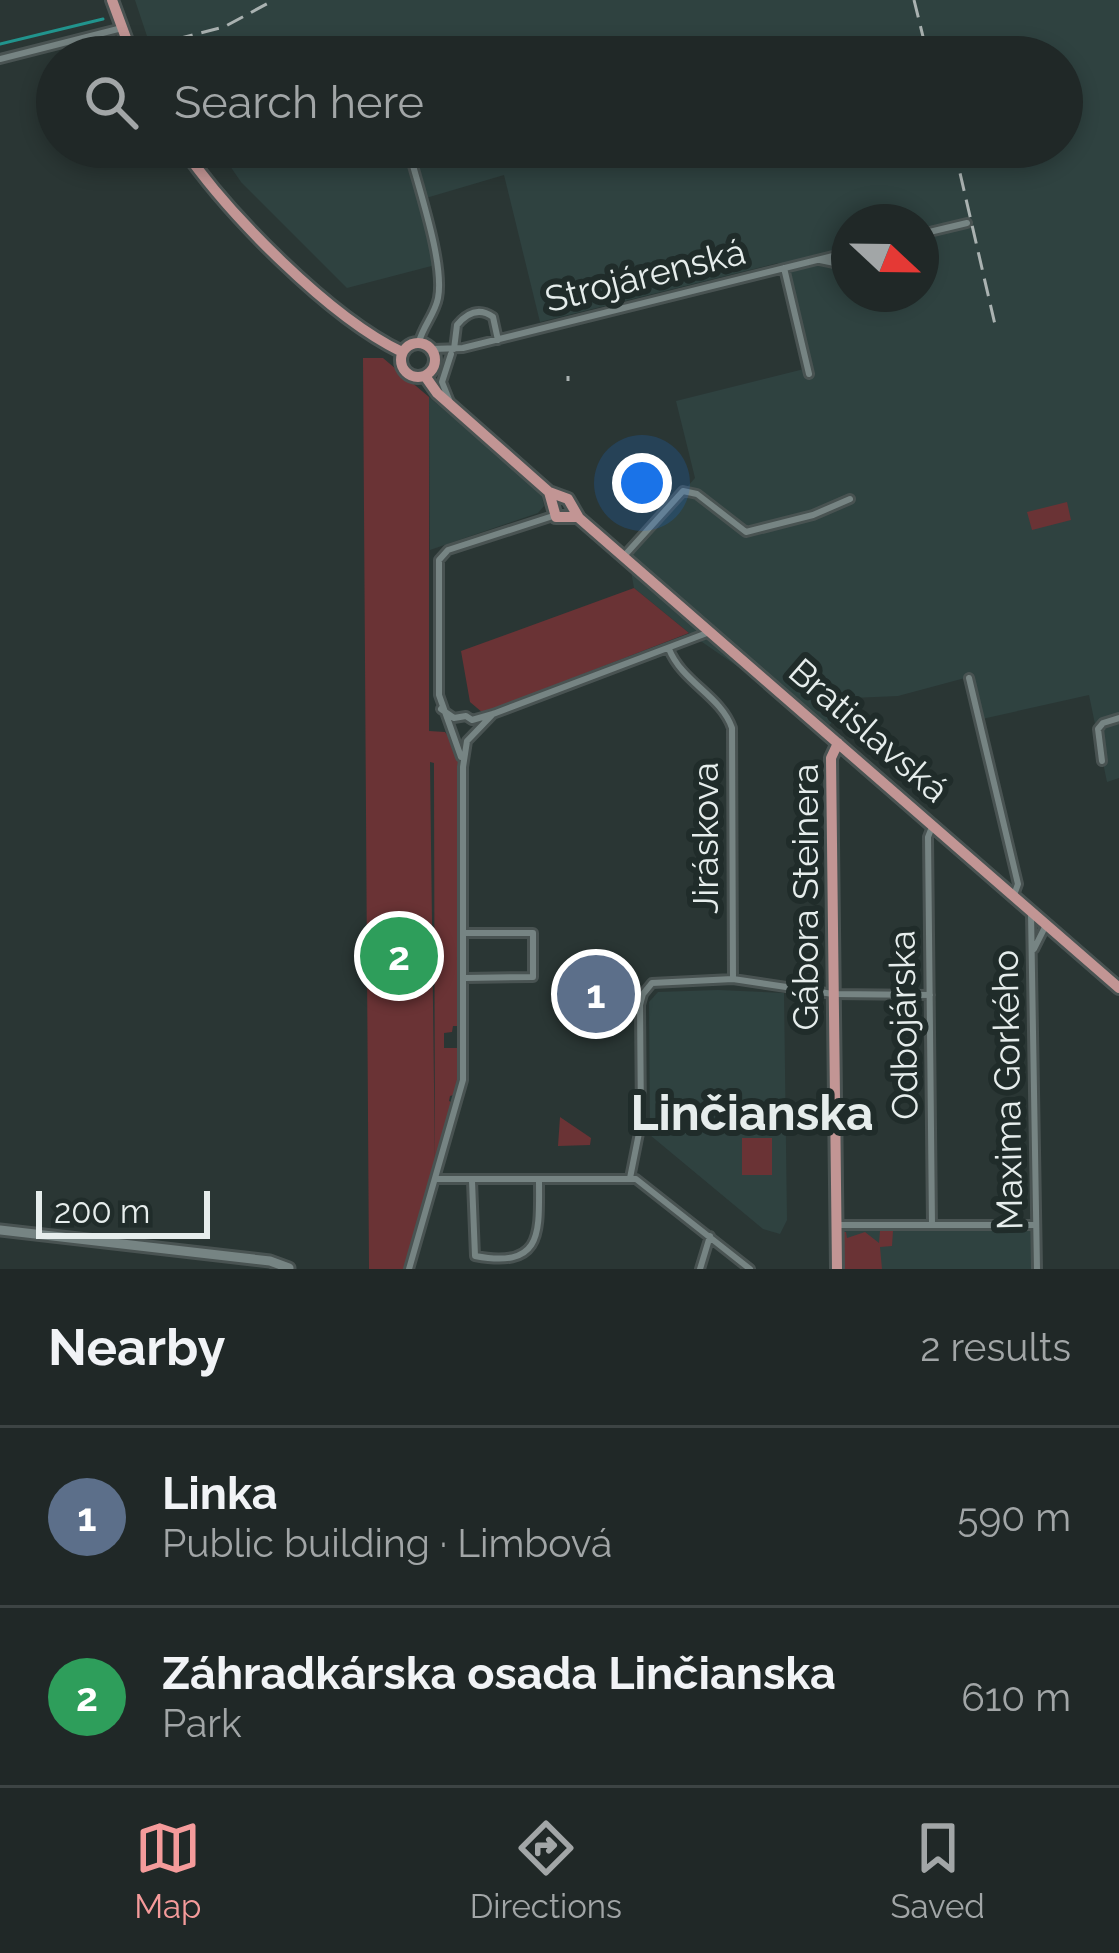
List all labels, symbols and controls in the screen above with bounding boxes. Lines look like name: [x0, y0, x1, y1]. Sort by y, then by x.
search box: [36, 36, 1083, 168]
icon: search: [78, 69, 144, 135]
text: Search here: [174, 76, 424, 129]
north arrow: [831, 204, 939, 312]
street label: Strojárenská: [540, 230, 750, 320]
your location: [612, 453, 672, 513]
street label: Bratislavská: [781, 650, 957, 810]
street label: Jiráskova: [684, 762, 726, 914]
street label: Gábora Steinera: [784, 764, 826, 1030]
pin: 2: [360, 911, 438, 1001]
street label: Odbojárska: [880, 930, 926, 1120]
pin: 1: [557, 949, 635, 1039]
street label: Maxima Gorkého: [984, 949, 1030, 1231]
district label: Linčianska: [631, 1085, 873, 1141]
scale bar: [36, 1185, 210, 1238]
text: 200 m: [54, 1192, 150, 1231]
text: Nearby: [48, 1317, 225, 1377]
text: 2 results: [920, 1324, 1071, 1370]
text: Linka: [162, 1467, 278, 1520]
text: 1: [77, 1494, 97, 1540]
text: 590 m: [957, 1494, 1071, 1540]
text: Public building · Limbová: [162, 1520, 612, 1566]
text: Záhradkárska osada Linčianska: [162, 1647, 836, 1700]
text: 2: [76, 1674, 98, 1720]
text: 610 m: [961, 1674, 1071, 1720]
text: Park: [162, 1700, 242, 1746]
tab: Map: [134, 1815, 201, 1926]
tab: Directions: [470, 1815, 622, 1926]
tab: Saved: [890, 1815, 985, 1926]

